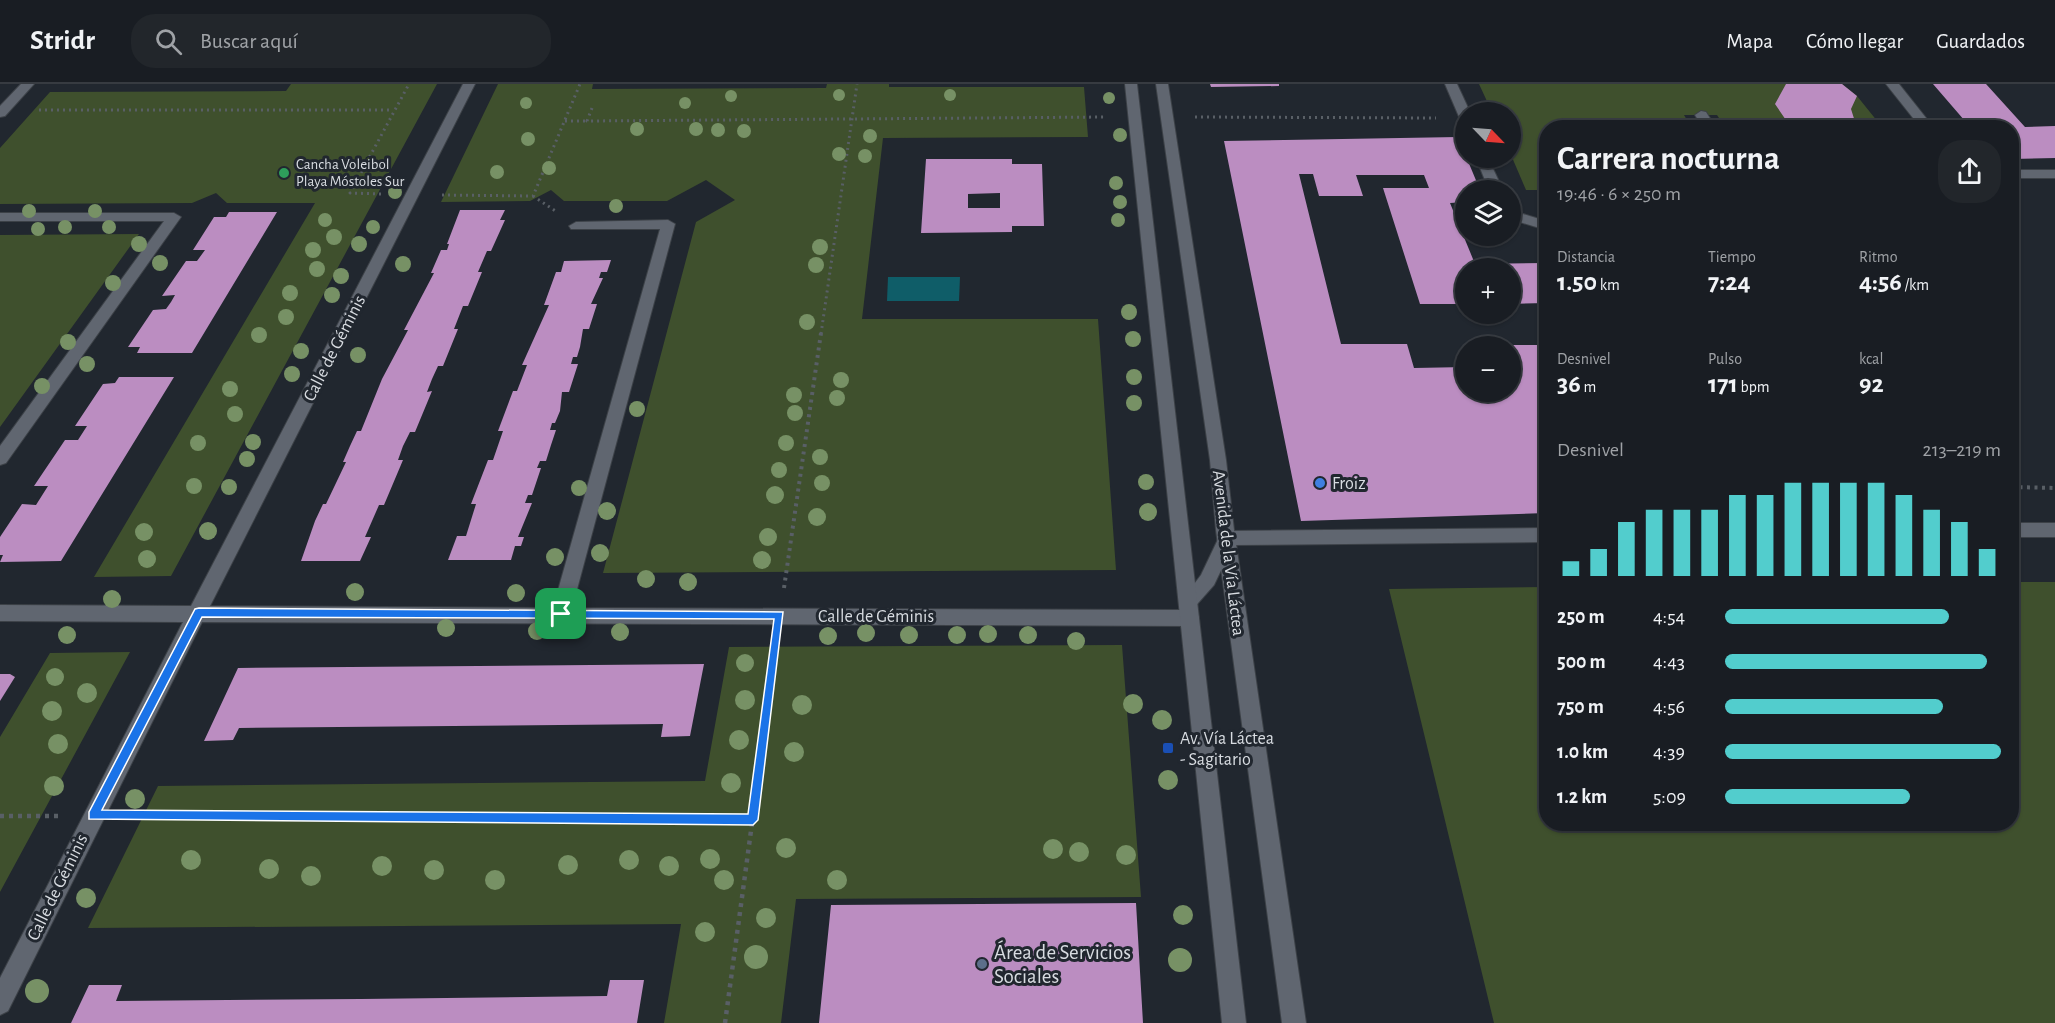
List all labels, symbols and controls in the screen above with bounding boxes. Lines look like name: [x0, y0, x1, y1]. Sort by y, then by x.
search box: [131, 14, 551, 68]
icon: search: [152, 25, 185, 58]
text: Stridr: [30, 27, 95, 55]
text: Buscar aquí: [200, 30, 298, 52]
text: Mapa: [1727, 31, 1773, 52]
text: Cómo llegar: [1806, 31, 1903, 52]
text: Guardados: [1936, 31, 2025, 52]
north arrow: [1455, 102, 1521, 168]
map controls: [1455, 102, 1521, 402]
button: share: [1938, 140, 2001, 203]
text: Carrera nocturna: [1557, 143, 1780, 176]
place label: Cancha Voleibol Playa Móstoles Sur: [296, 157, 404, 189]
marker: Cancha Voleibol Playa Móstoles Sur: [277, 166, 291, 180]
button: layers: [1455, 180, 1521, 246]
text: 19:46 · 6 × 250 m: [1557, 184, 1681, 204]
text: Distancia: [1557, 249, 1615, 265]
text: Tiempo: [1708, 249, 1756, 265]
text: Ritmo: [1859, 249, 1898, 265]
button: +: [1455, 258, 1521, 324]
text: 1.50: [1557, 269, 1597, 295]
text: 7:24: [1708, 269, 1751, 295]
text: 4:56: [1859, 269, 1902, 295]
text: km: [1597, 277, 1620, 293]
text: /km: [1902, 277, 1929, 293]
street label: Calle de Géminis: [300, 293, 369, 404]
button: −: [1455, 336, 1521, 402]
text: Desnivel: [1557, 351, 1611, 367]
text: Pulso: [1708, 351, 1742, 367]
text: kcal: [1859, 351, 1883, 367]
text: 36: [1557, 371, 1581, 397]
text: 171: [1708, 371, 1738, 397]
text: 92: [1859, 371, 1884, 397]
text: m: [1581, 379, 1596, 395]
text: bpm: [1738, 379, 1770, 395]
text: Desnivel: [1557, 440, 1624, 460]
text: 213–219 m: [1923, 440, 2001, 460]
street label: Avenida de la Vía Láctea: [1209, 469, 1247, 637]
place label: Froiz: [1332, 475, 1366, 493]
marker: Froiz: [1313, 476, 1327, 490]
pin: [535, 588, 586, 639]
icon: arrive: [544, 597, 577, 630]
text: 250 m: [1557, 607, 1605, 627]
text: 4:54: [1653, 607, 1685, 627]
street label: Calle de Géminis: [818, 608, 934, 626]
text: 500 m: [1557, 652, 1606, 672]
text: 4:43: [1653, 652, 1685, 672]
text: 750 m: [1557, 697, 1604, 717]
text: 4:56: [1653, 697, 1685, 717]
place label: Av. Vía Láctea - Sagitario: [1180, 730, 1274, 769]
marker: Av. Vía Láctea - Sagitario: [1161, 741, 1175, 755]
text: 1.0 km: [1557, 742, 1608, 762]
text: 4:39: [1653, 742, 1685, 762]
text: 1.2 km: [1557, 787, 1607, 807]
text: 5:09: [1653, 787, 1686, 807]
street label: Calle de Géminis: [24, 831, 91, 944]
place label: Área de Servicios Sociales: [994, 940, 1131, 987]
marker: Área de Servicios Sociales: [975, 957, 989, 971]

